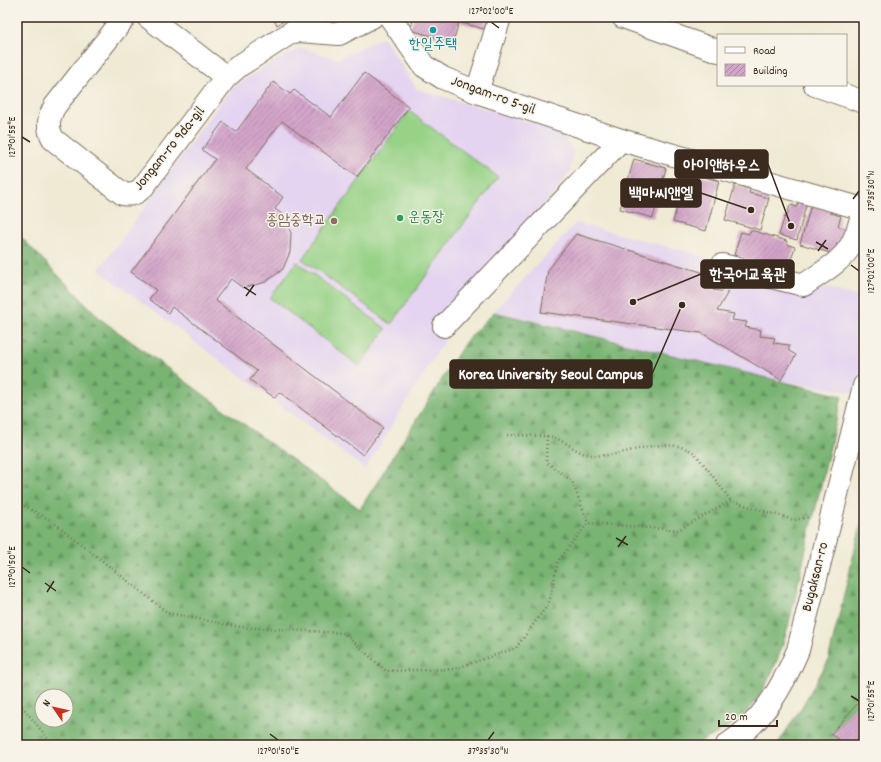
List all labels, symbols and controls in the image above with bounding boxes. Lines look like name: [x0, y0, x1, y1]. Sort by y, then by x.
text: 127°02'00"E: [469, 5, 514, 19]
marker: 한일주택: [428, 25, 438, 35]
place label: 한일주택: [409, 34, 457, 56]
legend: [717, 34, 847, 86]
text: Road: [753, 43, 775, 60]
text: Building: [753, 63, 788, 80]
street label: Jongam-ro 5-gil: [448, 70, 539, 122]
street label: Jongam-ro 9da-gil: [129, 102, 211, 196]
text: 127°01'55"E: [6, 116, 20, 157]
callout: 아이앤하우스: [675, 150, 768, 178]
text: 아이앤하우스: [682, 155, 761, 178]
text: 37°35'30"N: [865, 170, 879, 211]
callout: 백마씨앤엘: [621, 179, 701, 207]
text: 백마씨앤엘: [629, 183, 693, 206]
place label: 운동장: [408, 207, 444, 229]
place label: 종암중학교: [266, 210, 326, 232]
marker: 운동장: [395, 213, 405, 223]
marker: 종암중학교: [329, 216, 339, 226]
text: 127°02'00"E: [865, 248, 879, 293]
callout: 한국어교육관: [701, 260, 794, 288]
text: 한국어교육관: [708, 264, 787, 287]
callout: Korea University Seoul Campus: [450, 360, 652, 388]
text: Korea University Seoul Campus: [458, 364, 644, 387]
street label: Bugaksan-ro: [797, 540, 835, 614]
text: 127°01'50"E: [6, 546, 20, 588]
text: 127°01'55"E: [865, 680, 879, 721]
north arrow: [34, 688, 74, 728]
text: N: [39, 696, 56, 710]
scale bar: [719, 702, 777, 728]
text: 20 m: [725, 709, 748, 726]
text: 127°01'50"E: [257, 745, 299, 759]
text: 37°35'30"N: [468, 745, 509, 759]

